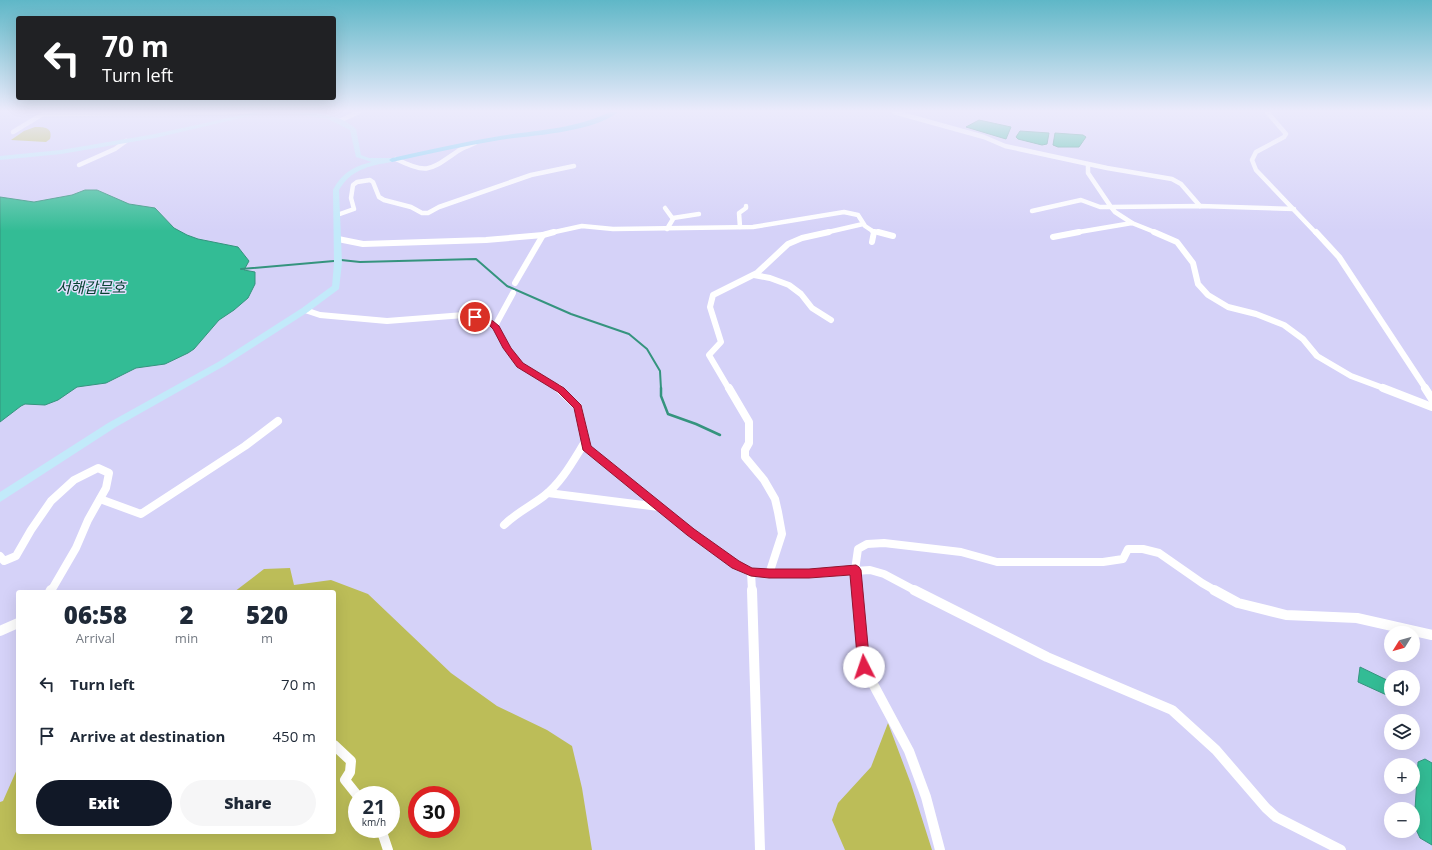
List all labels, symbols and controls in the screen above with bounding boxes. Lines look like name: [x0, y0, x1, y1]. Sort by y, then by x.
text: 70 m: [102, 27, 169, 65]
icon: left: [36, 32, 88, 84]
text: Turn left: [102, 63, 173, 87]
water label: 서해갑문호: [56, 277, 127, 297]
pin: [458, 300, 492, 334]
icon: arrive: [464, 306, 486, 328]
text: 06:58: [64, 598, 127, 631]
text: 2: [179, 598, 194, 631]
text: 520: [246, 598, 288, 631]
north arrow: [1384, 626, 1420, 662]
map controls: [1384, 626, 1420, 838]
text: Arrival: [76, 629, 115, 647]
text: min: [175, 629, 198, 647]
text: m: [261, 629, 273, 647]
position arrow: [843, 646, 885, 688]
button: sound: [1384, 670, 1420, 706]
icon: left: [36, 673, 58, 695]
text: Turn left: [70, 674, 135, 694]
text: 70 m: [281, 674, 316, 694]
button: layers: [1384, 714, 1420, 750]
icon: arrive: [36, 725, 58, 747]
text: Arrive at destination: [70, 726, 225, 746]
text: 450 m: [272, 726, 316, 746]
button: +: [1384, 758, 1420, 794]
button: Exit: [36, 780, 172, 826]
button: Share: [180, 780, 316, 826]
speed limit sign: 30: [408, 786, 460, 838]
text: 21: [363, 793, 385, 820]
button: −: [1384, 802, 1420, 838]
text: km/h: [362, 815, 386, 829]

